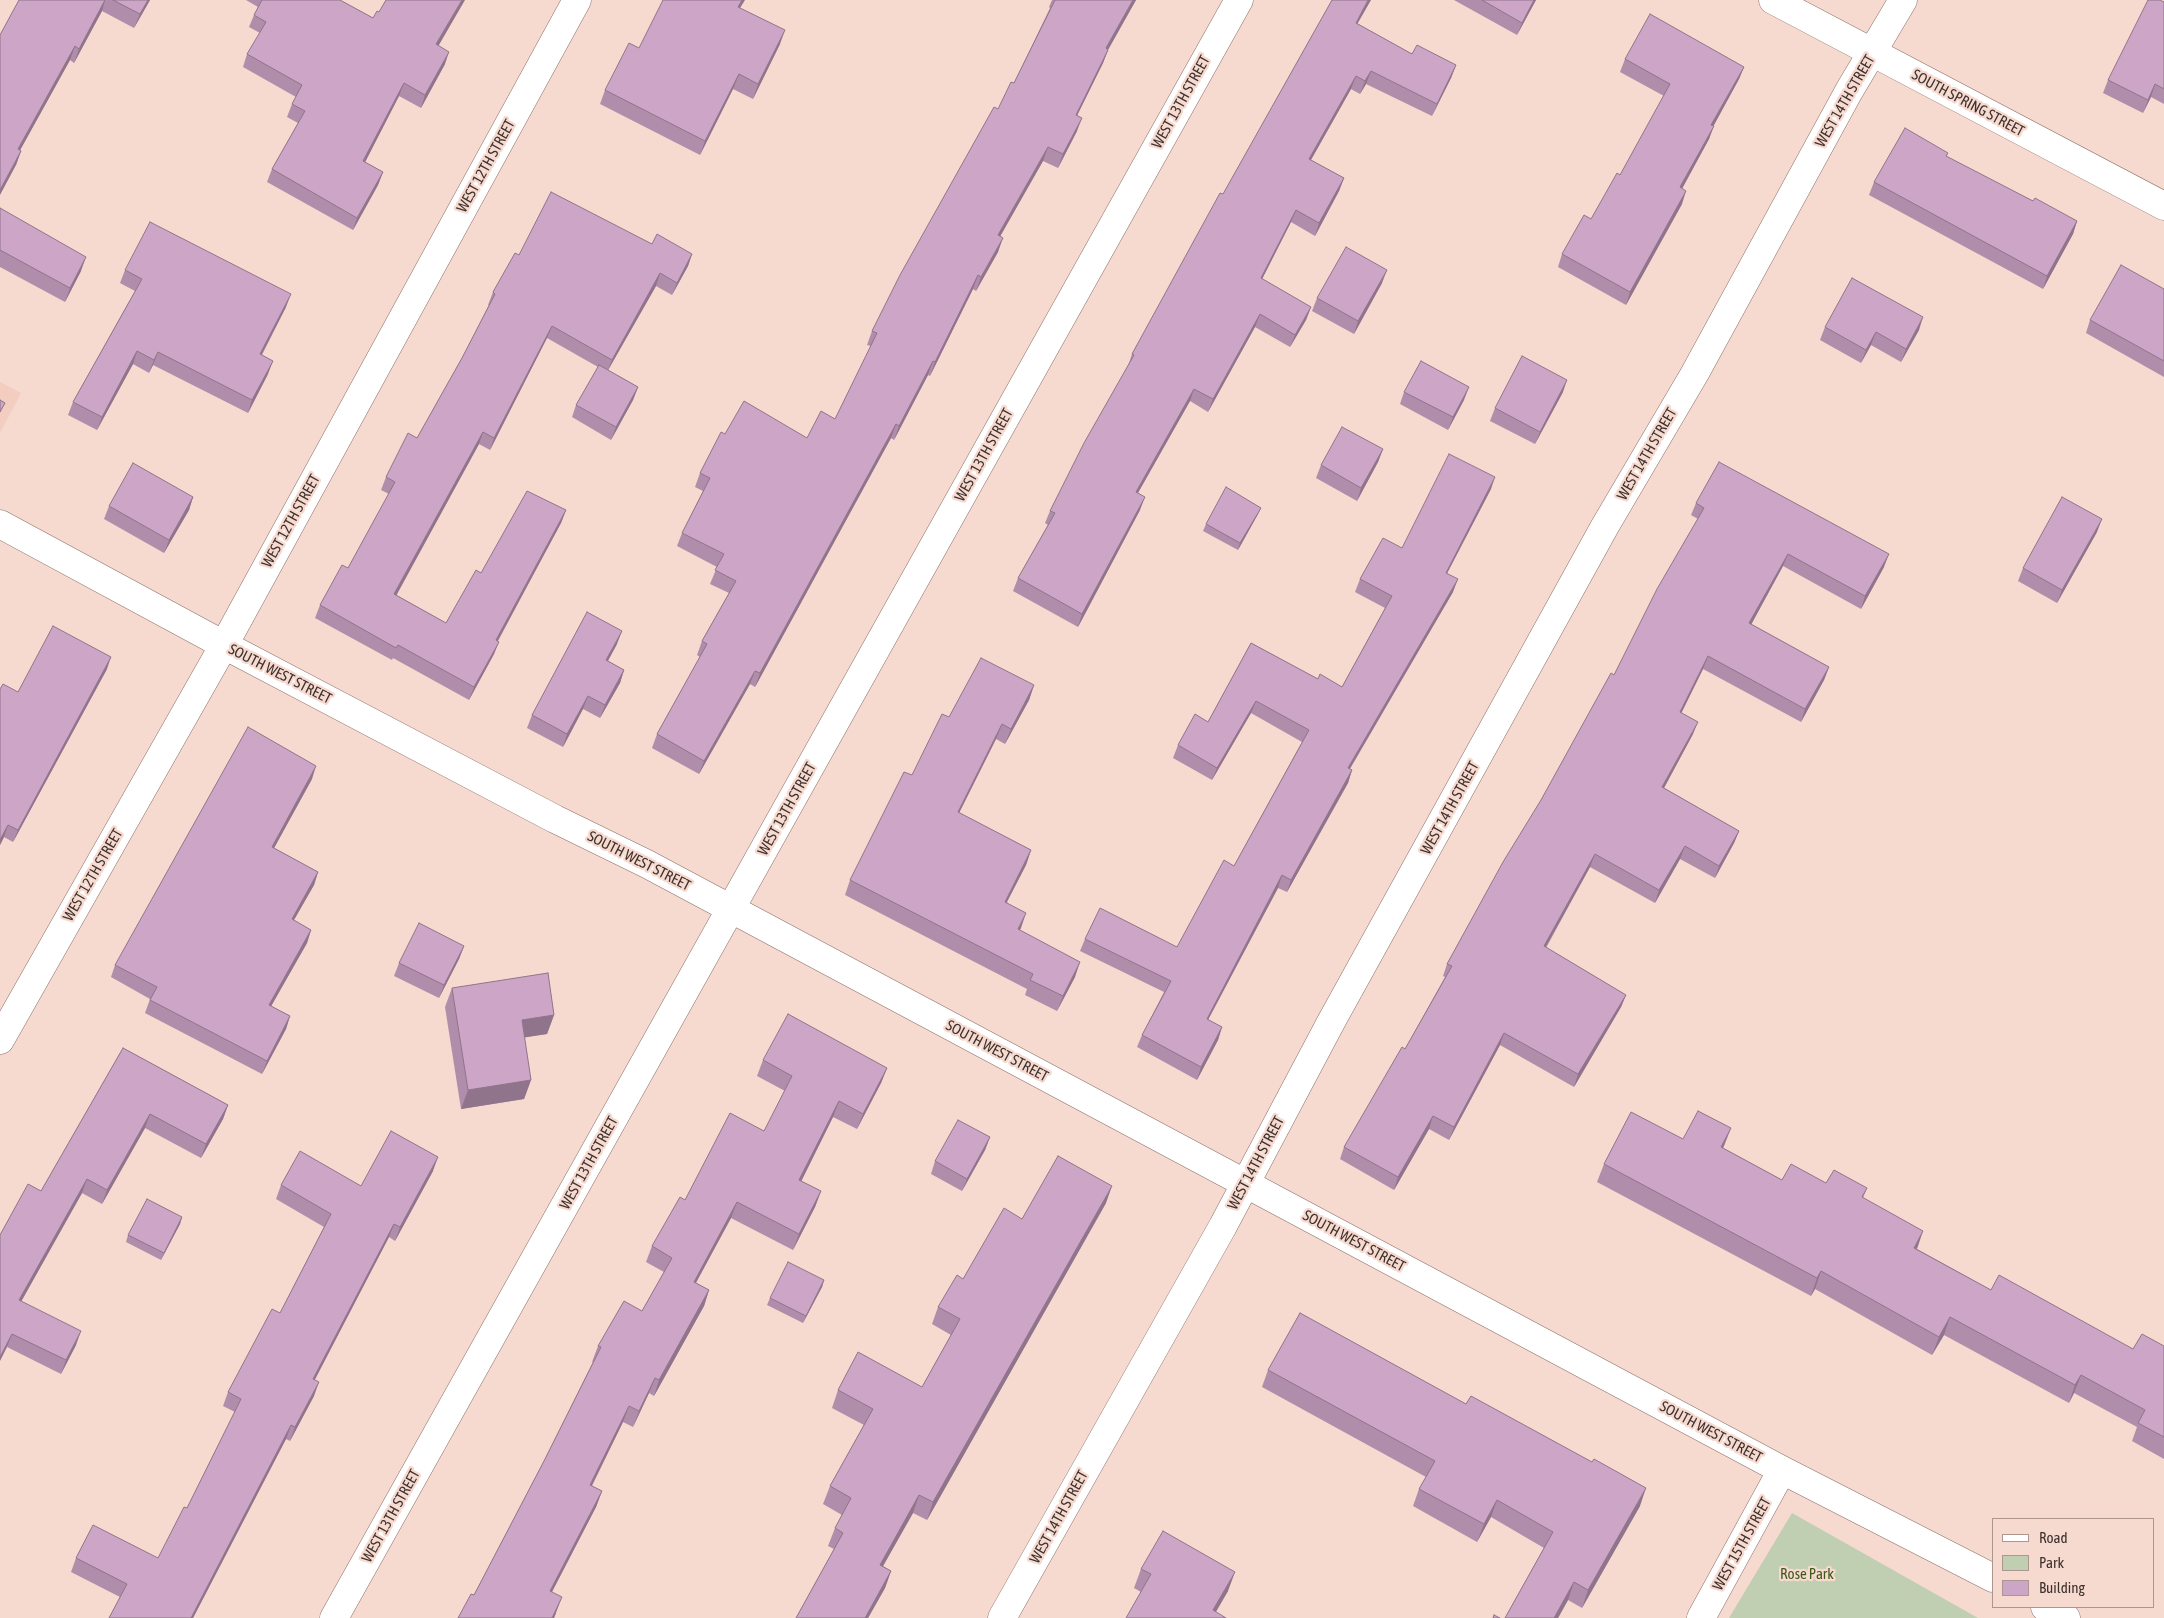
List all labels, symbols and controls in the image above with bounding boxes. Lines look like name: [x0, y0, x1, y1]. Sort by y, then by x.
street label: WEST 13TH STREET: [1148, 52, 1214, 152]
street label: WEST 14TH STREET: [1811, 52, 1879, 150]
street label: SOUTH SPRING STREET: [1909, 66, 2027, 140]
street label: WEST 12TH STREET: [453, 116, 519, 216]
street label: WEST 13TH STREET: [951, 405, 1017, 505]
street label: WEST 14TH STREET: [1613, 405, 1681, 503]
street label: WEST 12TH STREET: [258, 471, 324, 571]
street label: SOUTH WEST STREET: [225, 640, 335, 708]
street label: WEST 14TH STREET: [1417, 758, 1483, 858]
street label: WEST 13TH STREET: [754, 759, 820, 859]
street label: WEST 12TH STREET: [59, 826, 127, 924]
street label: SOUTH WEST STREET: [584, 827, 694, 895]
street label: SOUTH WEST STREET: [943, 1016, 1051, 1086]
street label: WEST 13TH STREET: [556, 1113, 622, 1213]
street label: WEST 14TH STREET: [1224, 1113, 1288, 1213]
street label: SOUTH WEST STREET: [1300, 1206, 1408, 1276]
street label: SOUTH WEST STREET: [1657, 1397, 1765, 1467]
street label: WEST 13TH STREET: [358, 1466, 424, 1566]
street label: WEST 14TH STREET: [1026, 1467, 1092, 1567]
street label: WEST 15TH STREET: [1709, 1494, 1775, 1594]
legend: [1992, 1518, 2154, 1608]
text: Road: [2039, 1529, 2068, 1546]
text: Park: [2039, 1554, 2064, 1571]
park label: Rose Park: [1780, 1565, 1834, 1583]
text: Building: [2039, 1579, 2085, 1596]

